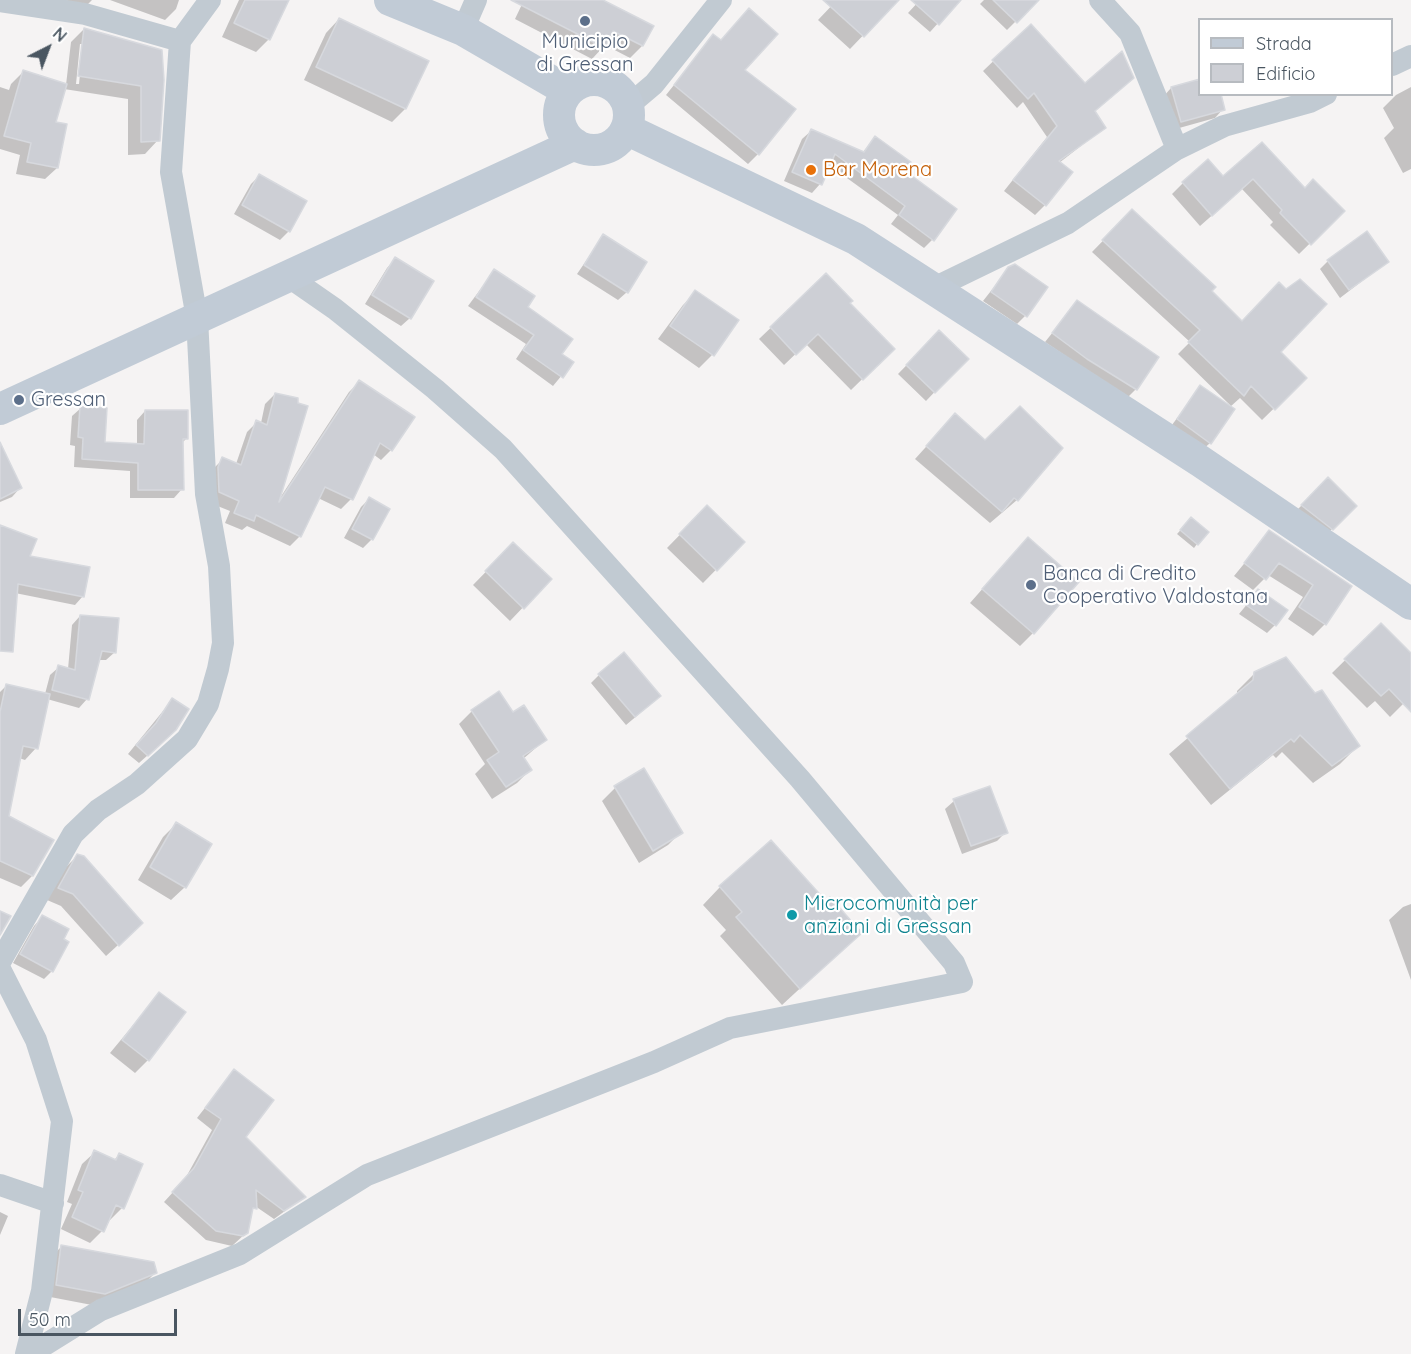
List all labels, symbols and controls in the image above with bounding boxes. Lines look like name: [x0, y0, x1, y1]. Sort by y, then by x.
marker: Municipio di Gressan: [578, 14, 592, 28]
north arrow: [18, 18, 78, 78]
legend: [1198, 18, 1393, 96]
text: N: [49, 23, 71, 46]
place label: Municipio di Gressan: [537, 30, 633, 77]
text: Strada: [1256, 32, 1312, 55]
text: Edificio: [1256, 62, 1315, 85]
place label: Bar Morena: [823, 158, 932, 182]
marker: Bar Morena: [804, 163, 818, 177]
place label: Gressan: [31, 388, 106, 412]
marker: Gressan: [12, 393, 26, 407]
place label: Banca di Credito Cooperativo Valdostana: [1043, 562, 1268, 609]
marker: Banca di Credito Cooperativo Valdostana: [1024, 578, 1038, 592]
place label: Microcomunità per anziani di Gressan: [804, 892, 978, 939]
marker: Microcomunità per anziani di Gressan: [785, 908, 799, 922]
scale bar: [21, 1297, 180, 1335]
text: 50 m: [29, 1308, 71, 1331]

